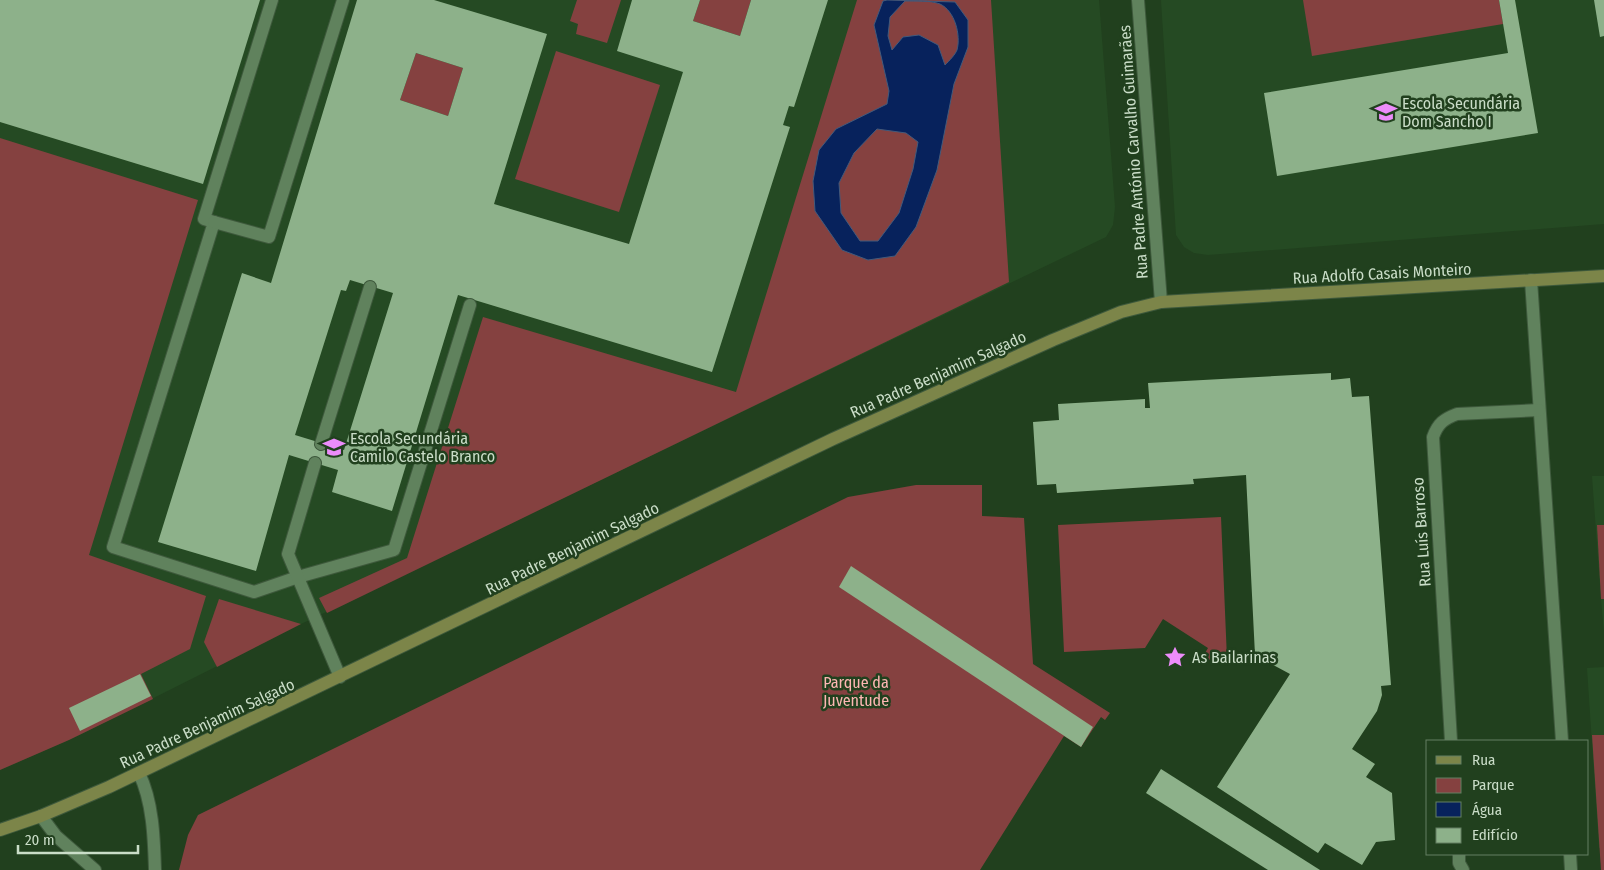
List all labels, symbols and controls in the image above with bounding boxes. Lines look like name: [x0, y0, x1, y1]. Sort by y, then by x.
street label: Rua Padre António Carvalho Guimarães: [1115, 24, 1152, 280]
place label: Escola Secundária Dom Sancho I: [1402, 94, 1520, 131]
school or university icon: Escola Secundária Dom Sancho I: [1373, 99, 1399, 125]
street label: Rua Adolfo Casais Monteiro: [1292, 259, 1472, 288]
street label: Rua Padre Benjamim Salgado: [847, 327, 1029, 422]
place label: Escola Secundária Camilo Castelo Branco: [350, 429, 495, 466]
school or university icon: Escola Secundária Camilo Castelo Branco: [321, 434, 347, 460]
street label: Rua Luís Barroso: [1408, 477, 1435, 587]
street label: Rua Padre Benjamim Salgado: [482, 498, 662, 599]
place icon: As Bailarinas: [1162, 644, 1188, 670]
place label: As Bailarinas: [1192, 648, 1276, 667]
park label: Parque da Juventude: [823, 673, 889, 710]
street label: Rua Padre Benjamim Salgado: [117, 675, 298, 772]
legend: [1426, 740, 1589, 855]
text: Rua: [1472, 751, 1495, 769]
text: Parque: [1472, 776, 1515, 794]
text: Água: [1472, 801, 1502, 819]
scale bar: [18, 822, 138, 854]
text: Edifício: [1472, 826, 1518, 844]
text: 20 m: [25, 831, 55, 849]

